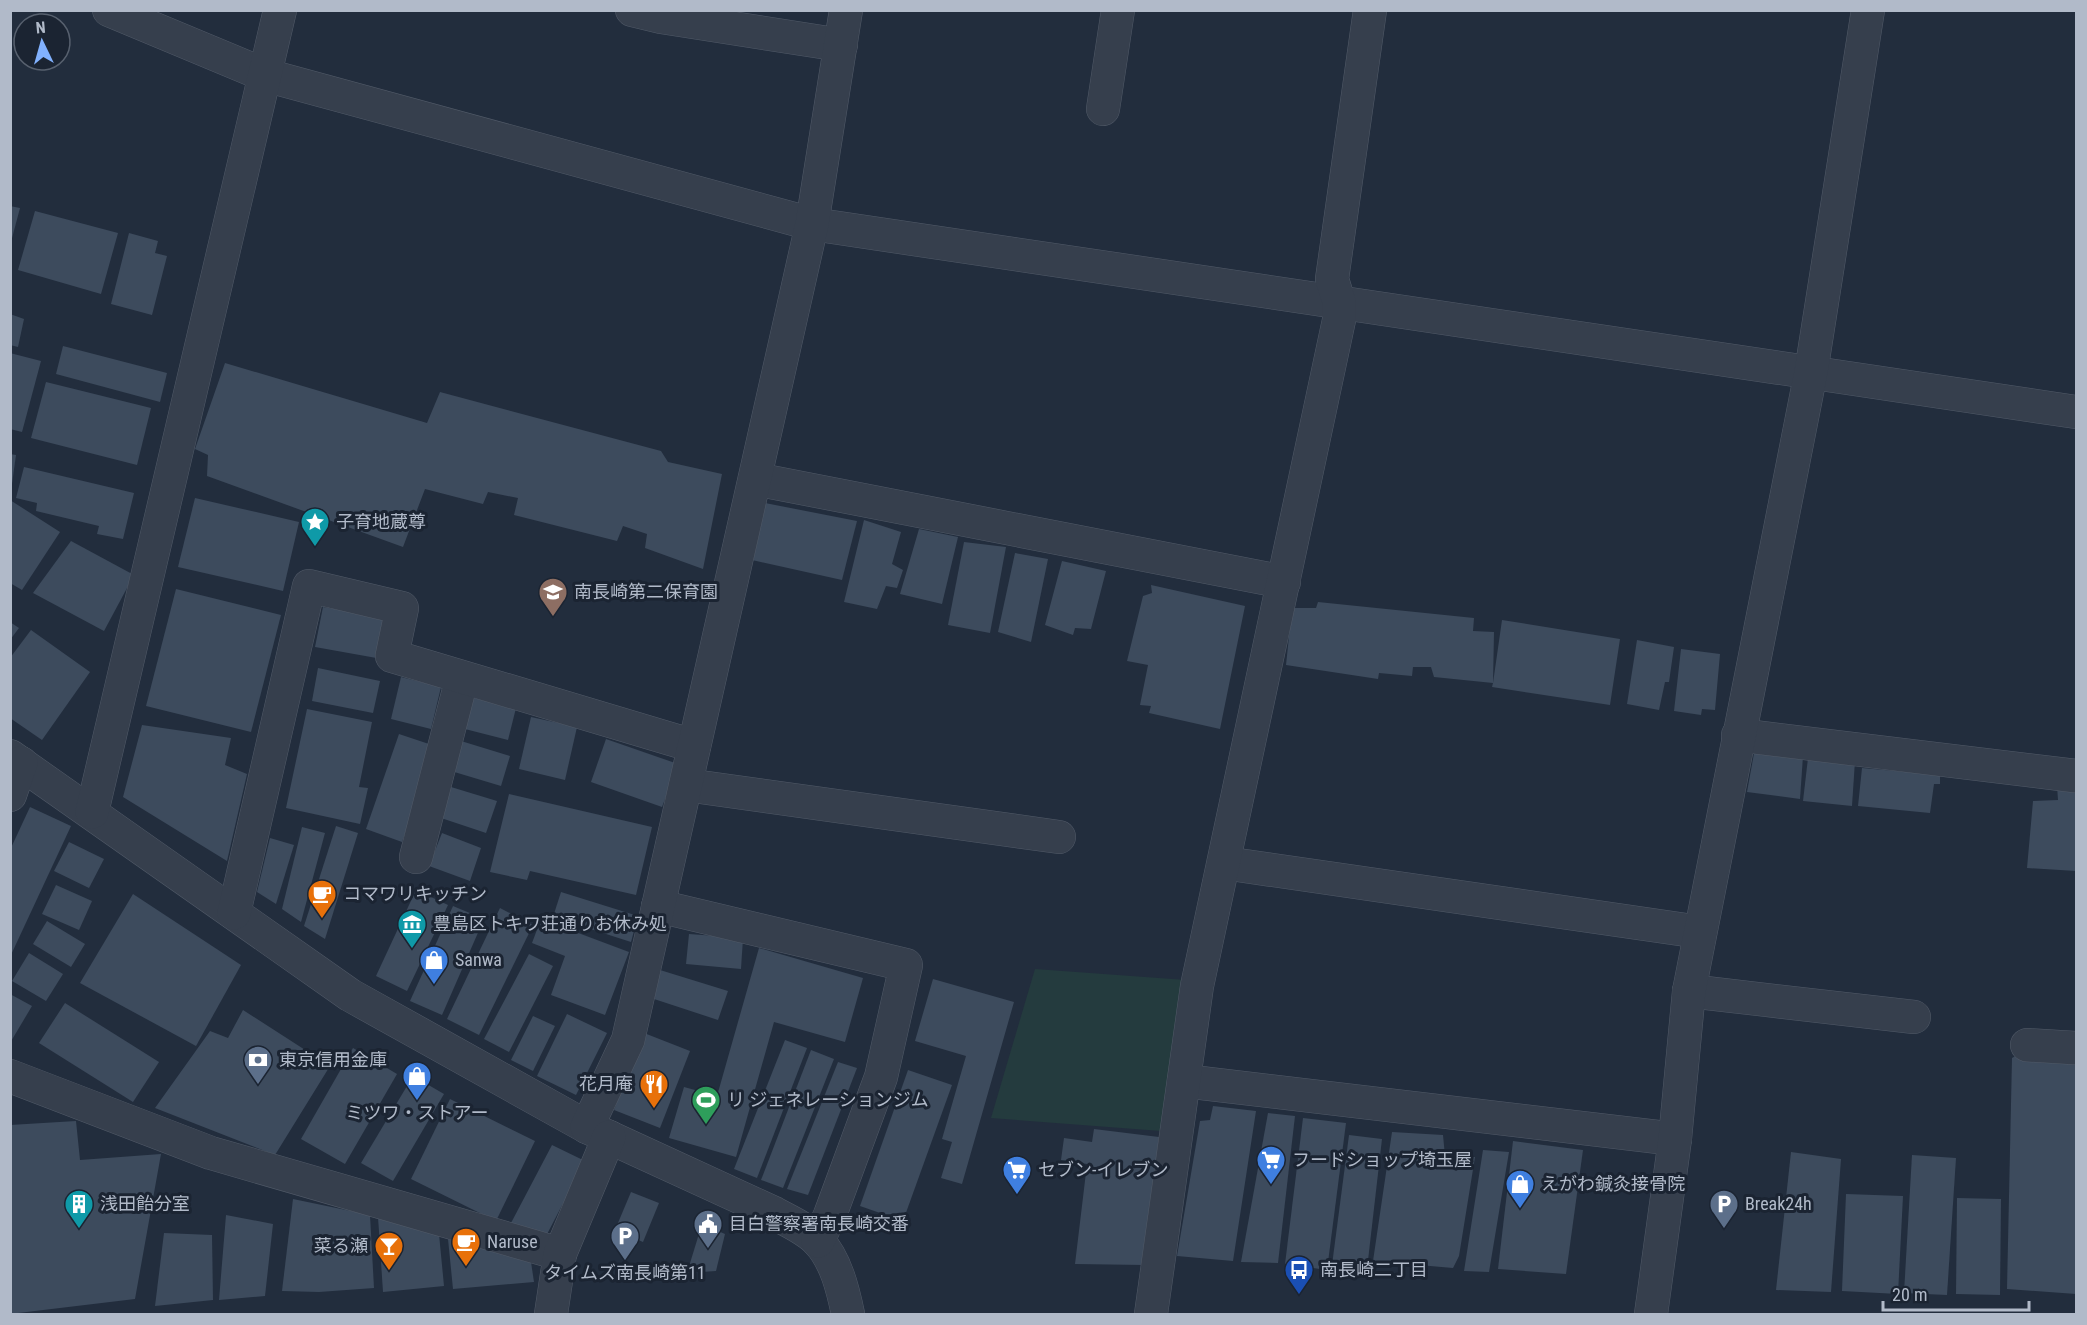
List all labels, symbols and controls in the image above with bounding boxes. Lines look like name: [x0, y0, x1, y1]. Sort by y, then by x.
north arrow: [12, 12, 72, 72]
text: N: [35, 18, 46, 37]
place icon: 子育地蔵尊: [299, 506, 331, 548]
place label: 子育地蔵尊: [336, 511, 426, 532]
school or university icon: 南長崎第二保育園: [537, 576, 569, 618]
place label: 南長崎第二保育園: [574, 581, 718, 602]
cafe icon: コマワリキッチン: [306, 878, 338, 920]
place label: コマワリキッチン: [343, 883, 487, 904]
museum icon: 豊島区トキワ荘通りお休み処: [396, 908, 428, 950]
place label: 豊島区トキワ荘通りお休み処: [433, 913, 667, 934]
shop icon: Sanwa: [418, 944, 450, 986]
place label: Sanwa: [455, 949, 502, 970]
bank icon: 東京信用金庫: [242, 1044, 274, 1086]
place label: 東京信用金庫: [279, 1049, 387, 1070]
shop icon: ミツワ・ストアー: [401, 1060, 433, 1102]
restaurant icon: 花月庵: [638, 1068, 670, 1110]
place label: 花月庵: [579, 1073, 633, 1094]
sports icon: リ ジェネレーションジム: [690, 1084, 722, 1126]
place label: リ ジェネレーションジム: [727, 1089, 929, 1110]
place label: ミツワ・ストアー: [346, 1102, 488, 1123]
supermarket icon: フードショップ埼玉屋: [1255, 1144, 1287, 1186]
place label: フードショップ埼玉屋: [1292, 1149, 1472, 1170]
supermarket icon: セブン-イレブン: [1001, 1154, 1033, 1196]
place label: セブン-イレブン: [1038, 1159, 1168, 1180]
shop icon: えがわ鍼灸接骨院: [1504, 1168, 1536, 1210]
place label: えがわ鍼灸接骨院: [1541, 1173, 1685, 1194]
building icon: 浅田飴分室: [63, 1188, 95, 1230]
parking icon: Break24h: [1708, 1188, 1740, 1230]
place label: 浅田飴分室: [100, 1193, 190, 1214]
place label: Break24h: [1745, 1193, 1812, 1214]
public building icon: 目白警察署南長崎交番: [692, 1208, 724, 1250]
place label: 目白警察署南長崎交番: [729, 1213, 909, 1234]
parking icon: タイムズ南長崎第11: [609, 1220, 641, 1262]
cafe icon: Naruse: [450, 1226, 482, 1268]
bar icon: 菜る瀬: [373, 1230, 405, 1272]
place label: Naruse: [487, 1231, 538, 1252]
place label: 菜る瀬: [314, 1235, 368, 1256]
bus stop icon: 南長崎二丁目: [1283, 1254, 1315, 1296]
place label: 南長崎二丁目: [1320, 1259, 1428, 1280]
place label: タイムズ南長崎第11: [544, 1262, 706, 1283]
scale bar: [1883, 1274, 2028, 1312]
text: 20 m: [1892, 1284, 1927, 1305]

